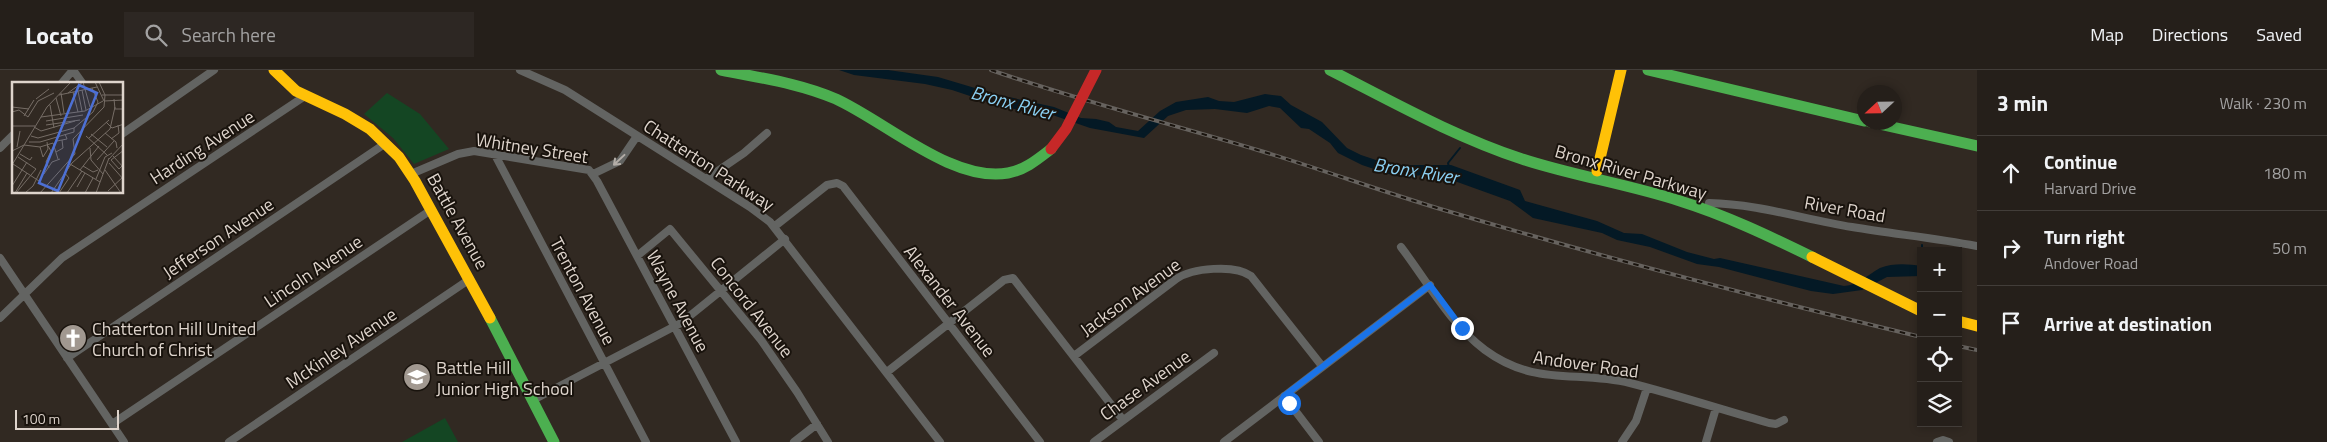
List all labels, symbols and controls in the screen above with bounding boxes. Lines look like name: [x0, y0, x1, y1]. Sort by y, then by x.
search box: [124, 12, 474, 57]
text: Locato: [25, 17, 94, 53]
text: Search here: [182, 20, 276, 49]
icon: search: [142, 21, 170, 49]
text: Map: [2090, 21, 2124, 48]
text: Directions: [2152, 21, 2228, 48]
text: Saved: [2256, 21, 2302, 48]
water label: Bronx River: [968, 77, 1060, 128]
inset map: [12, 82, 124, 194]
north arrow: [1857, 85, 1902, 130]
text: 3 min: [1997, 87, 2048, 119]
text: Walk · 230 m: [2219, 91, 2307, 115]
street label: Harding Avenue: [144, 103, 260, 191]
street label: Chatterton Parkway: [638, 112, 780, 218]
street label: Whitney Street: [474, 126, 591, 170]
street label: Bronx River Parkway: [1552, 137, 1710, 207]
text: Continue: [2044, 147, 2117, 176]
water label: Bronx River: [1372, 149, 1462, 191]
one-way arrow: [612, 154, 625, 165]
icon: ahead: [1997, 159, 2025, 187]
text: 180 m: [2263, 161, 2307, 185]
street label: Battle Avenue: [420, 168, 496, 274]
text: Harvard Drive: [2044, 176, 2136, 200]
street label: River Road: [1802, 189, 1888, 229]
street label: Jefferson Avenue: [157, 191, 279, 285]
text: Turn right: [2044, 222, 2125, 251]
street label: Lincoln Avenue: [258, 228, 368, 314]
street label: Trenton Avenue: [543, 232, 623, 350]
icon: right: [1997, 234, 2025, 262]
text: 50 m: [2272, 236, 2307, 260]
street label: Alexander Avenue: [898, 239, 1002, 363]
street label: Wayne Avenue: [640, 245, 716, 357]
map controls: [1917, 247, 1962, 427]
button: +: [1917, 247, 1962, 292]
street label: Concord Avenue: [704, 251, 800, 363]
street label: Jackson Avenue: [1074, 251, 1186, 343]
text: Andover Road: [2044, 251, 2138, 275]
button: −: [1917, 292, 1962, 337]
street label: McKinley Avenue: [280, 301, 402, 395]
icon: arrive: [1997, 309, 2025, 337]
text: Arrive at destination: [2044, 309, 2212, 338]
place label: Chatterton Hill United Church of Christ: [92, 315, 256, 363]
route end: [1451, 317, 1474, 340]
church icon: Chatterton Hill United Church of Christ: [58, 323, 88, 353]
button: locate: [1917, 337, 1962, 382]
street label: Chase Avenue: [1094, 343, 1196, 427]
street label: Andover Road: [1532, 343, 1640, 385]
place label: Battle Hill Junior High School: [436, 354, 573, 402]
school or university icon: Battle Hill Junior High School: [402, 362, 432, 392]
button: layers: [1917, 382, 1962, 427]
route start: [1278, 392, 1301, 415]
scale bar: [15, 407, 119, 430]
text: 100 m: [22, 408, 60, 429]

